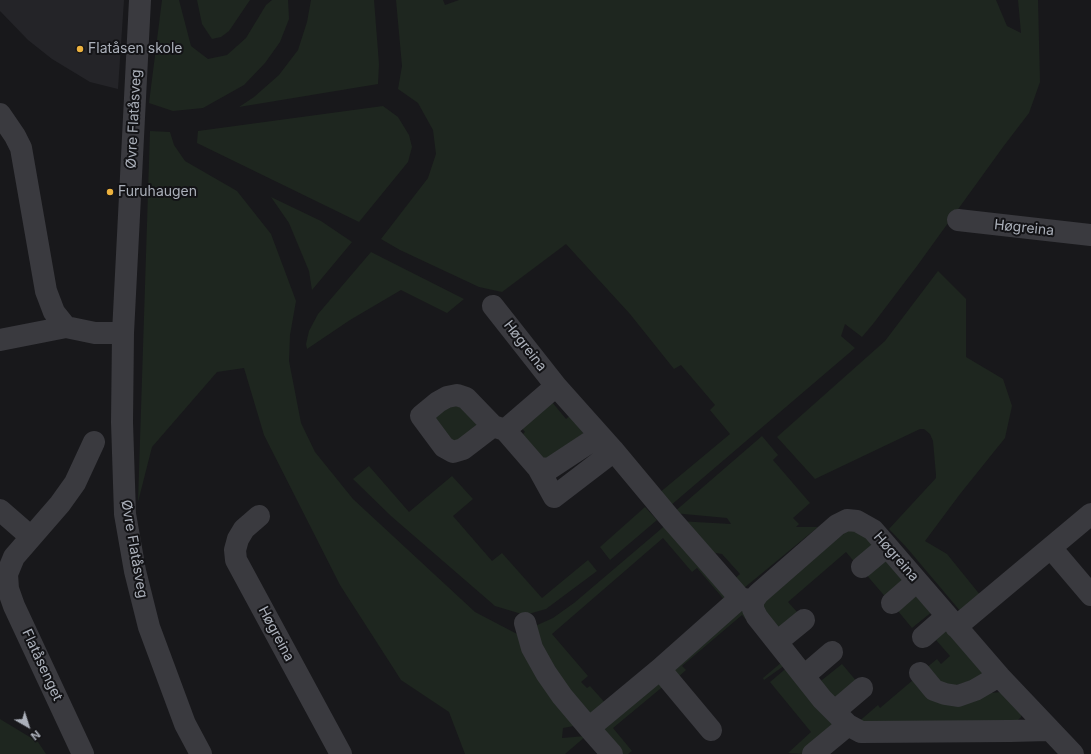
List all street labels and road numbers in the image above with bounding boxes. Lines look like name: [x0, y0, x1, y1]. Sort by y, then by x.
street label: Øvre Flatåsveg: [123, 69, 145, 169]
street label: Høgreina: [993, 217, 1055, 239]
street label: Høgreina: [500, 317, 550, 375]
street label: Øvre Flatåsveg: [117, 499, 151, 599]
street label: Høgreina: [870, 529, 922, 585]
street label: Høgreina: [254, 604, 298, 664]
street label: Flatåsenget: [18, 626, 66, 704]

